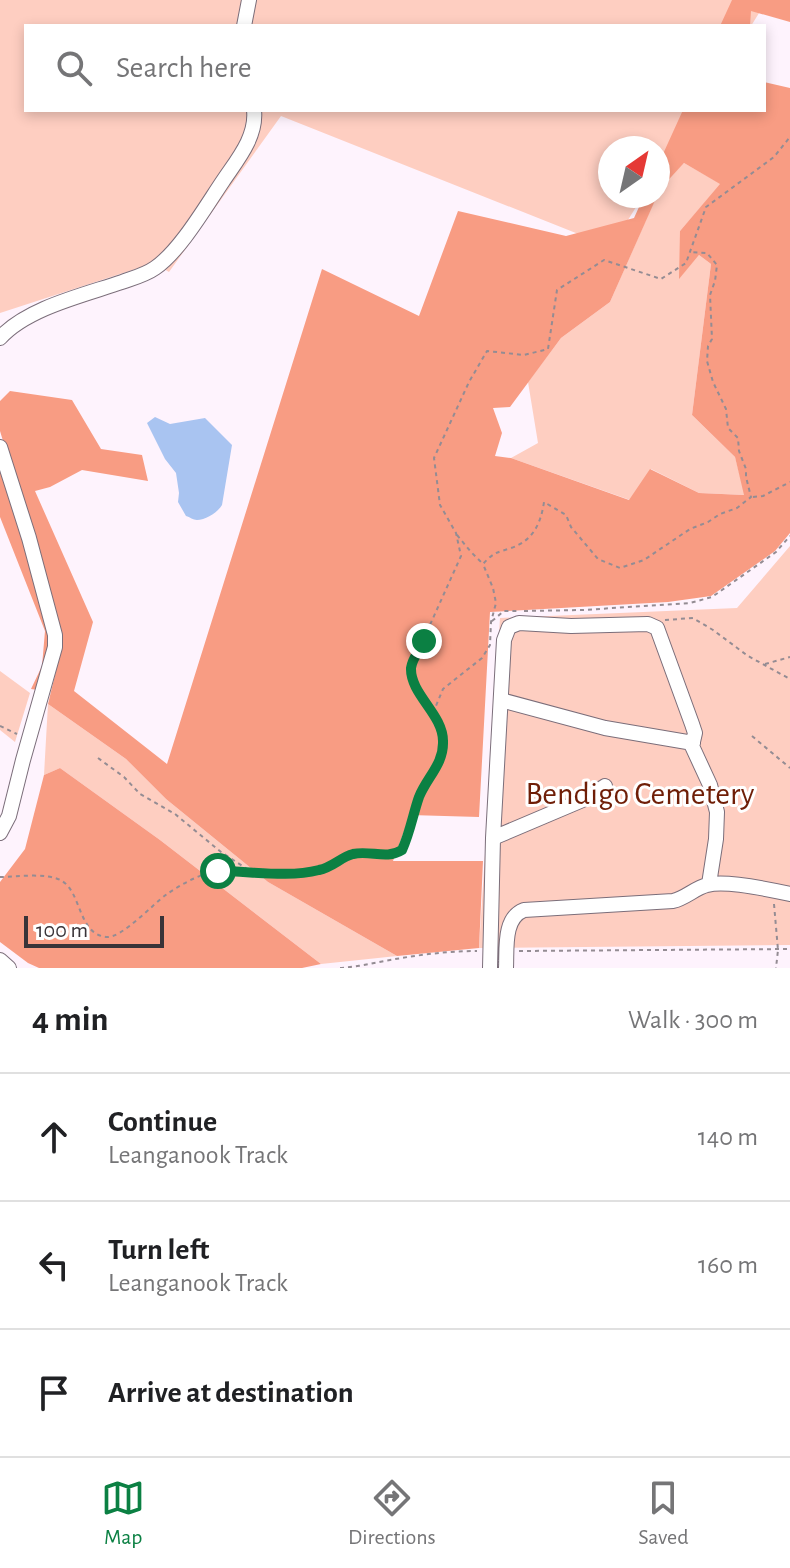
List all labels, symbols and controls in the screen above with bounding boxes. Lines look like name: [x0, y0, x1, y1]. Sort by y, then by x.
search box: [24, 24, 766, 112]
icon: search: [52, 46, 96, 90]
text: Search here: [116, 53, 252, 83]
north arrow: [598, 136, 670, 208]
route end: [406, 623, 442, 659]
park label: Bendigo Cemetery: [525, 778, 755, 810]
route start: [200, 853, 236, 889]
scale bar: [24, 912, 164, 948]
text: 100 m: [36, 919, 88, 941]
text: 4 min: [32, 1003, 109, 1037]
text: Walk · 300 m: [628, 1007, 758, 1033]
text: Continue: [108, 1107, 217, 1137]
icon: ahead: [32, 1115, 76, 1159]
text: 140 m: [698, 1124, 758, 1150]
text: Leanganook Track: [108, 1142, 288, 1168]
text: Turn left: [108, 1235, 209, 1265]
icon: left: [32, 1243, 76, 1287]
text: 160 m: [698, 1252, 758, 1278]
text: Leanganook Track: [108, 1270, 288, 1296]
icon: arrive: [32, 1371, 76, 1415]
text: Arrive at destination: [108, 1378, 354, 1408]
tab: Map: [101, 1476, 145, 1550]
tab: Directions: [348, 1476, 436, 1550]
tab: Saved: [638, 1476, 689, 1550]

